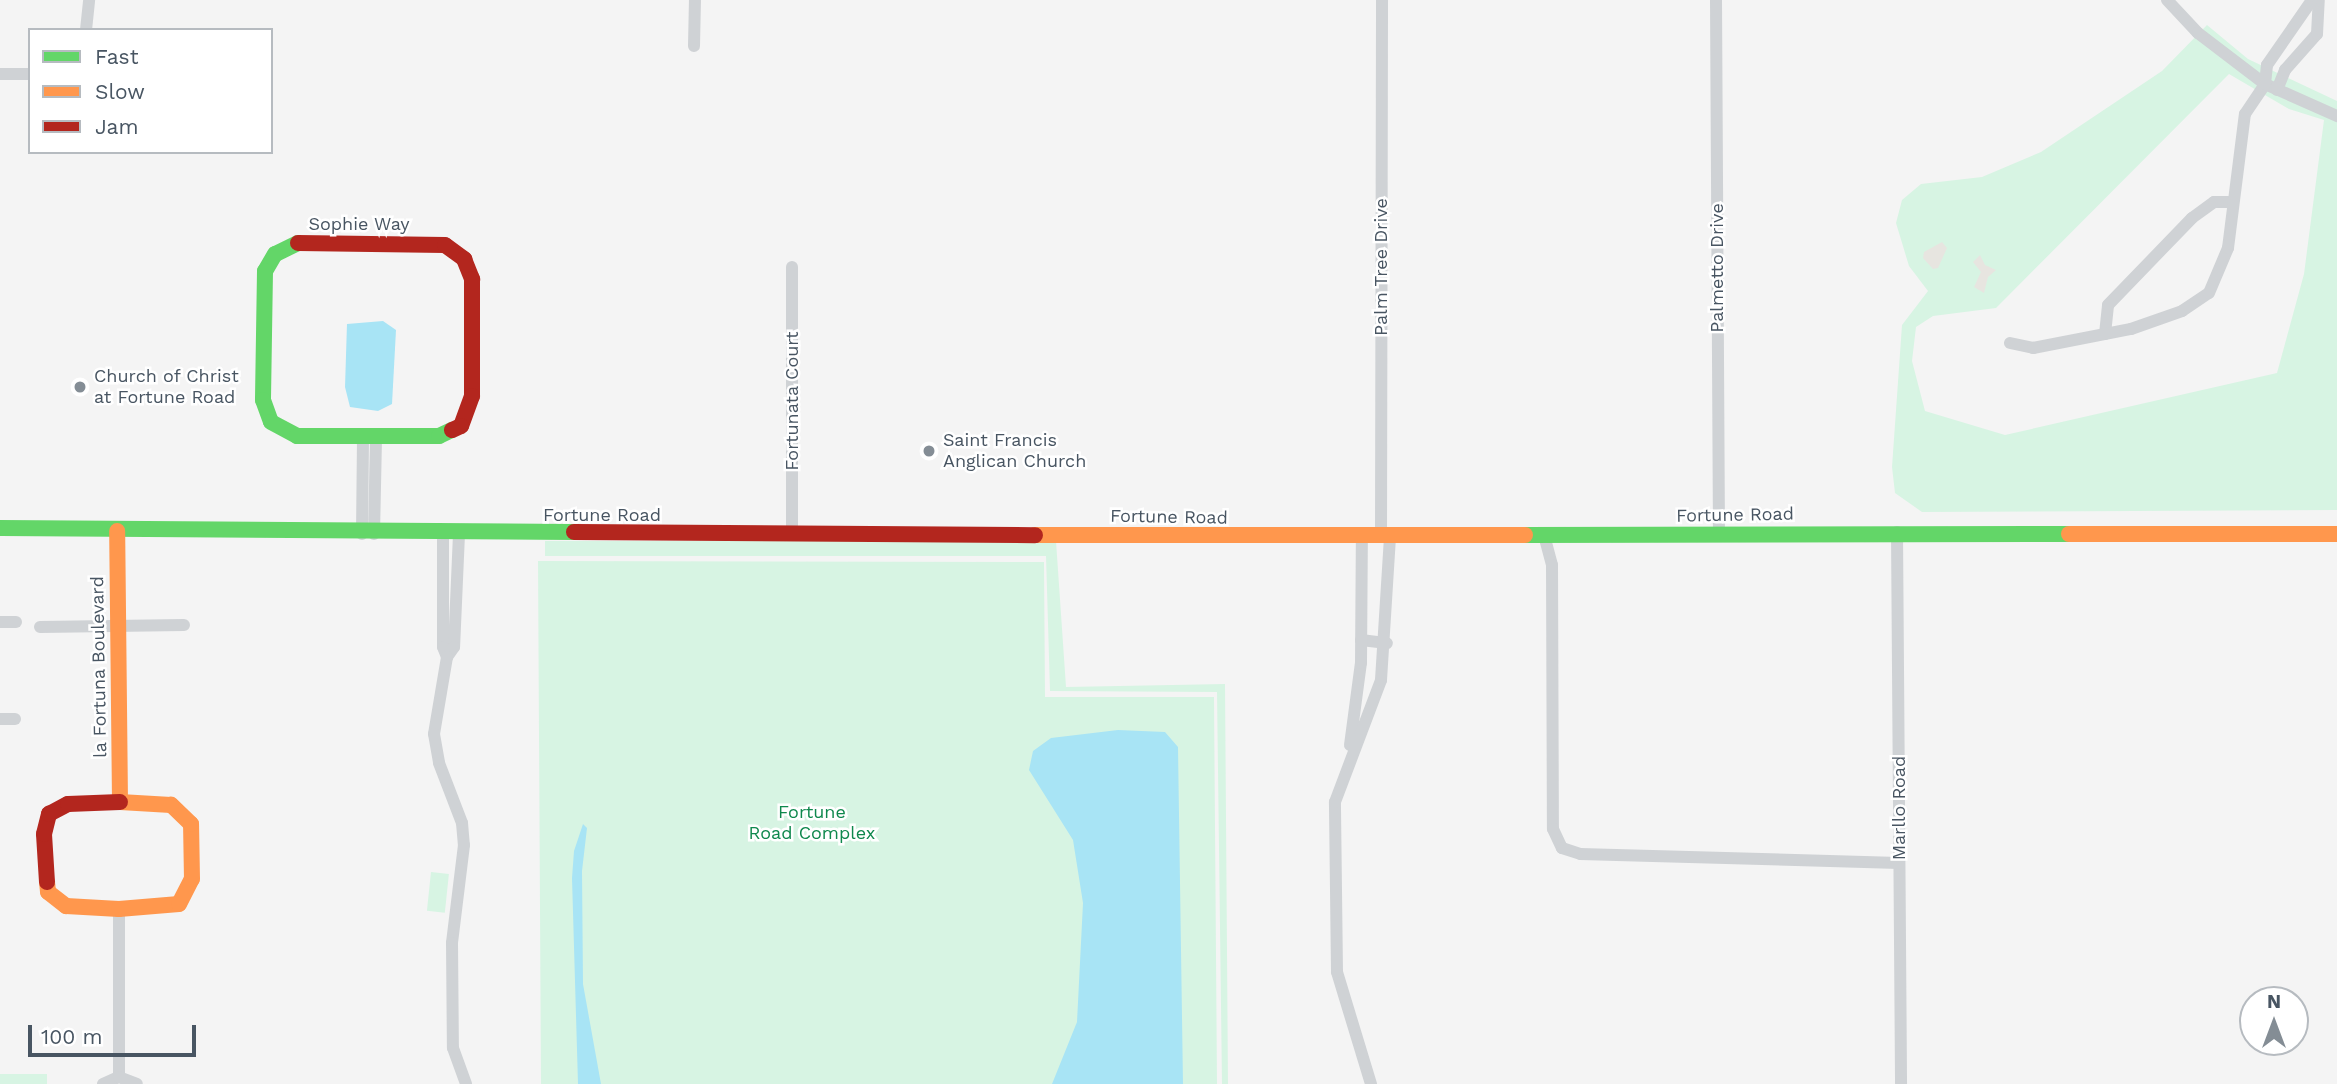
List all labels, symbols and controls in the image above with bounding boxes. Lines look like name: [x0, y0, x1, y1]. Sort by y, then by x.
legend: [28, 28, 273, 154]
text: Fast: [95, 44, 139, 69]
text: Slow: [95, 79, 145, 104]
text: Jam: [95, 114, 138, 139]
street label: Palm Tree Drive: [1370, 198, 1392, 336]
street label: Palmetto Drive: [1706, 203, 1728, 333]
street label: Sophie Way: [308, 213, 410, 235]
street label: Fortunata Court: [781, 331, 803, 471]
place label: Church of Christ at Fortune Road: [94, 366, 240, 408]
marker: Church of Christ at Fortune Road: [72, 379, 88, 395]
place label: Saint Francis Anglican Church: [943, 430, 1086, 472]
marker: Saint Francis Anglican Church: [921, 443, 937, 459]
street label: Fortune Road: [1676, 503, 1794, 527]
street label: Fortune Road: [543, 504, 661, 526]
street label: Fortune Road: [1110, 505, 1228, 529]
street label: la Fortuna Boulevard: [87, 576, 111, 758]
street label: Marllo Road: [1888, 756, 1910, 860]
park label: Fortune Road Complex: [749, 802, 875, 844]
north arrow: [2239, 986, 2309, 1056]
text: N: [2267, 990, 2281, 1013]
scale bar: [32, 1010, 200, 1054]
text: 100 m: [41, 1024, 103, 1049]

